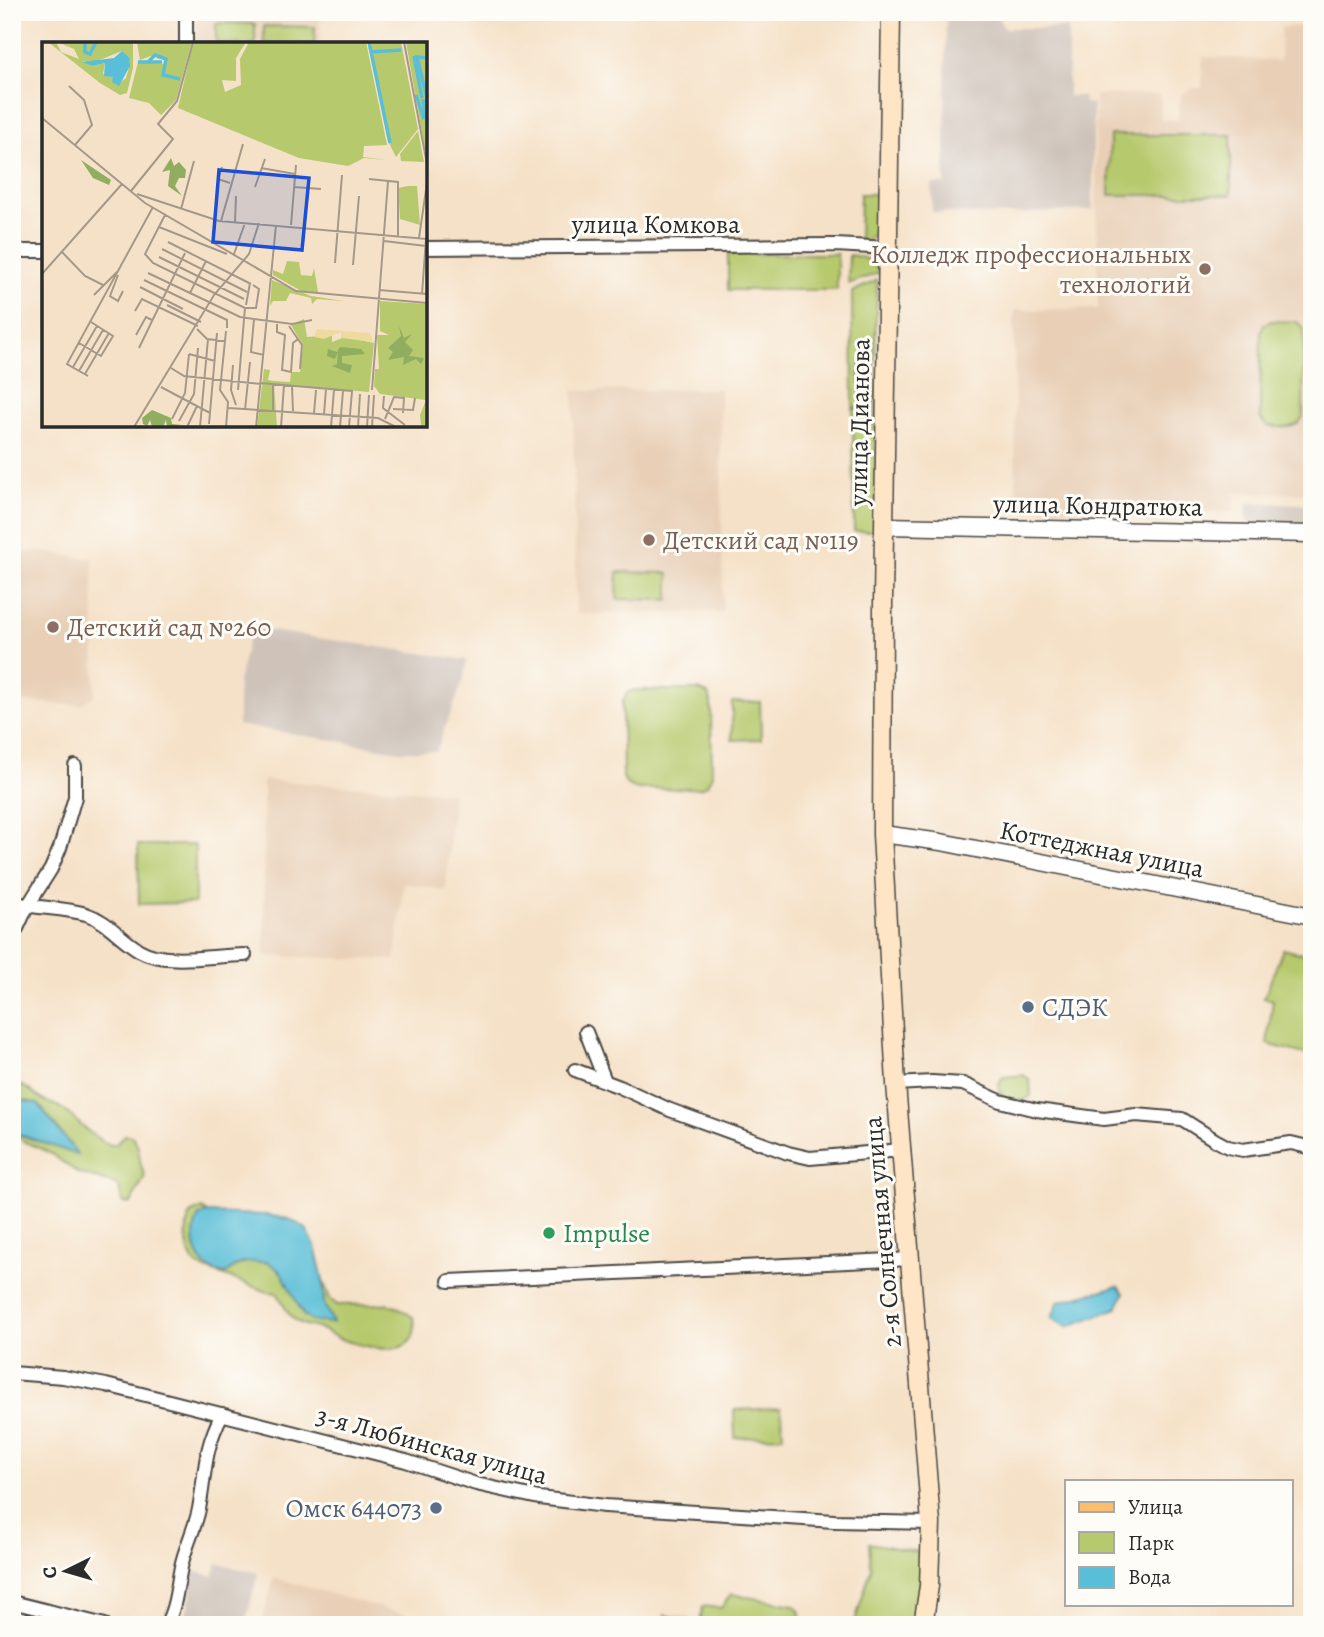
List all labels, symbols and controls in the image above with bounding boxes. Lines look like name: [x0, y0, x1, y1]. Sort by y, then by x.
inset map: [42, 42, 427, 427]
street label: улица Комкова: [571, 207, 740, 242]
place label: Колледж профессиональных технологий: [870, 237, 1191, 302]
marker: Колледж профессиональных технологий: [1197, 261, 1213, 277]
street label: улица Дианова: [841, 338, 878, 507]
street label: улица Кондратюка: [992, 486, 1203, 525]
place label: Детский сад №119: [663, 523, 859, 558]
marker: Детский сад №119: [641, 532, 657, 548]
place label: Детский сад №260: [67, 610, 271, 645]
marker: Детский сад №260: [45, 619, 61, 635]
street label: Коттеджная улица: [997, 813, 1207, 886]
place label: СДЭК: [1042, 990, 1108, 1025]
marker: СДЭК: [1020, 999, 1036, 1015]
street label: 2-я Солнечная улица: [855, 1115, 910, 1349]
place label: Impulse: [563, 1216, 650, 1251]
marker: Impulse: [541, 1225, 557, 1241]
street label: 3-я Любинская улица: [312, 1398, 551, 1493]
legend: [1065, 1480, 1292, 1606]
place label: Омск 644073: [286, 1491, 422, 1526]
text: Улица: [1128, 1493, 1183, 1521]
marker: Омск 644073: [428, 1500, 444, 1516]
text: Парк: [1128, 1529, 1174, 1557]
north arrow: [32, 1536, 102, 1606]
text: Вода: [1128, 1563, 1171, 1591]
text: С: [37, 1565, 64, 1579]

